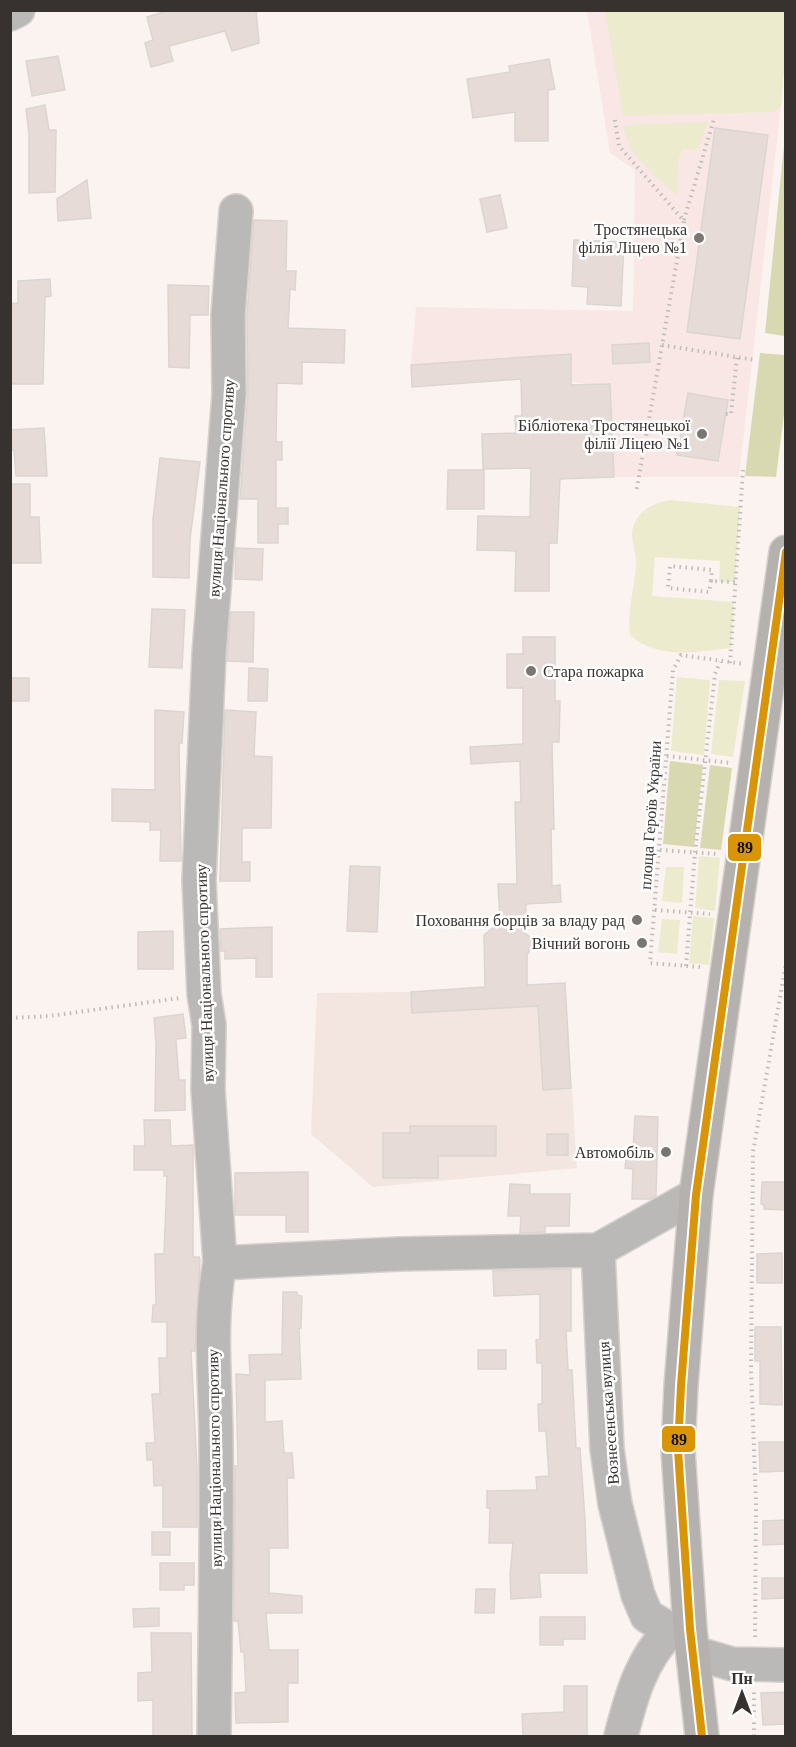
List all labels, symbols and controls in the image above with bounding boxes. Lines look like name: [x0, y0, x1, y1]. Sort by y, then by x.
place label: Тростянецька філія Ліцею №1: [578, 221, 687, 257]
marker: Тростянецька філія Ліцею №1: [692, 231, 706, 245]
street label: вулиця Національного спротиву: [205, 379, 239, 598]
place label: Бібліотека Тростянецької філії Ліцею №1: [518, 417, 691, 453]
marker: Бібліотека Тростянецької філії Ліцею №1: [695, 427, 709, 441]
place label: Стара пожарка: [543, 663, 644, 681]
marker: Стара пожарка: [524, 664, 538, 678]
street label: площа Героїв України: [637, 739, 665, 890]
line badge: 89: [727, 833, 762, 862]
text: 89: [737, 839, 753, 856]
street label: вулиця Національного спротиву: [192, 864, 218, 1082]
place label: Поховання борців за владу рад: [416, 912, 625, 930]
marker: Поховання борців за владу рад: [630, 913, 644, 927]
place label: Вічний вогонь: [532, 935, 630, 952]
marker: Вічний вогонь: [635, 936, 649, 950]
place label: Автомобіль: [575, 1144, 654, 1161]
marker: Автомобіль: [659, 1145, 673, 1159]
street label: Вознесенська вулиця: [595, 1340, 623, 1485]
street label: вулиця Національного спротиву: [204, 1349, 226, 1567]
line badge: 89: [661, 1425, 696, 1453]
text: 89: [671, 1431, 687, 1448]
north arrow: [712, 1663, 772, 1723]
text: Пн: [731, 1670, 753, 1687]

